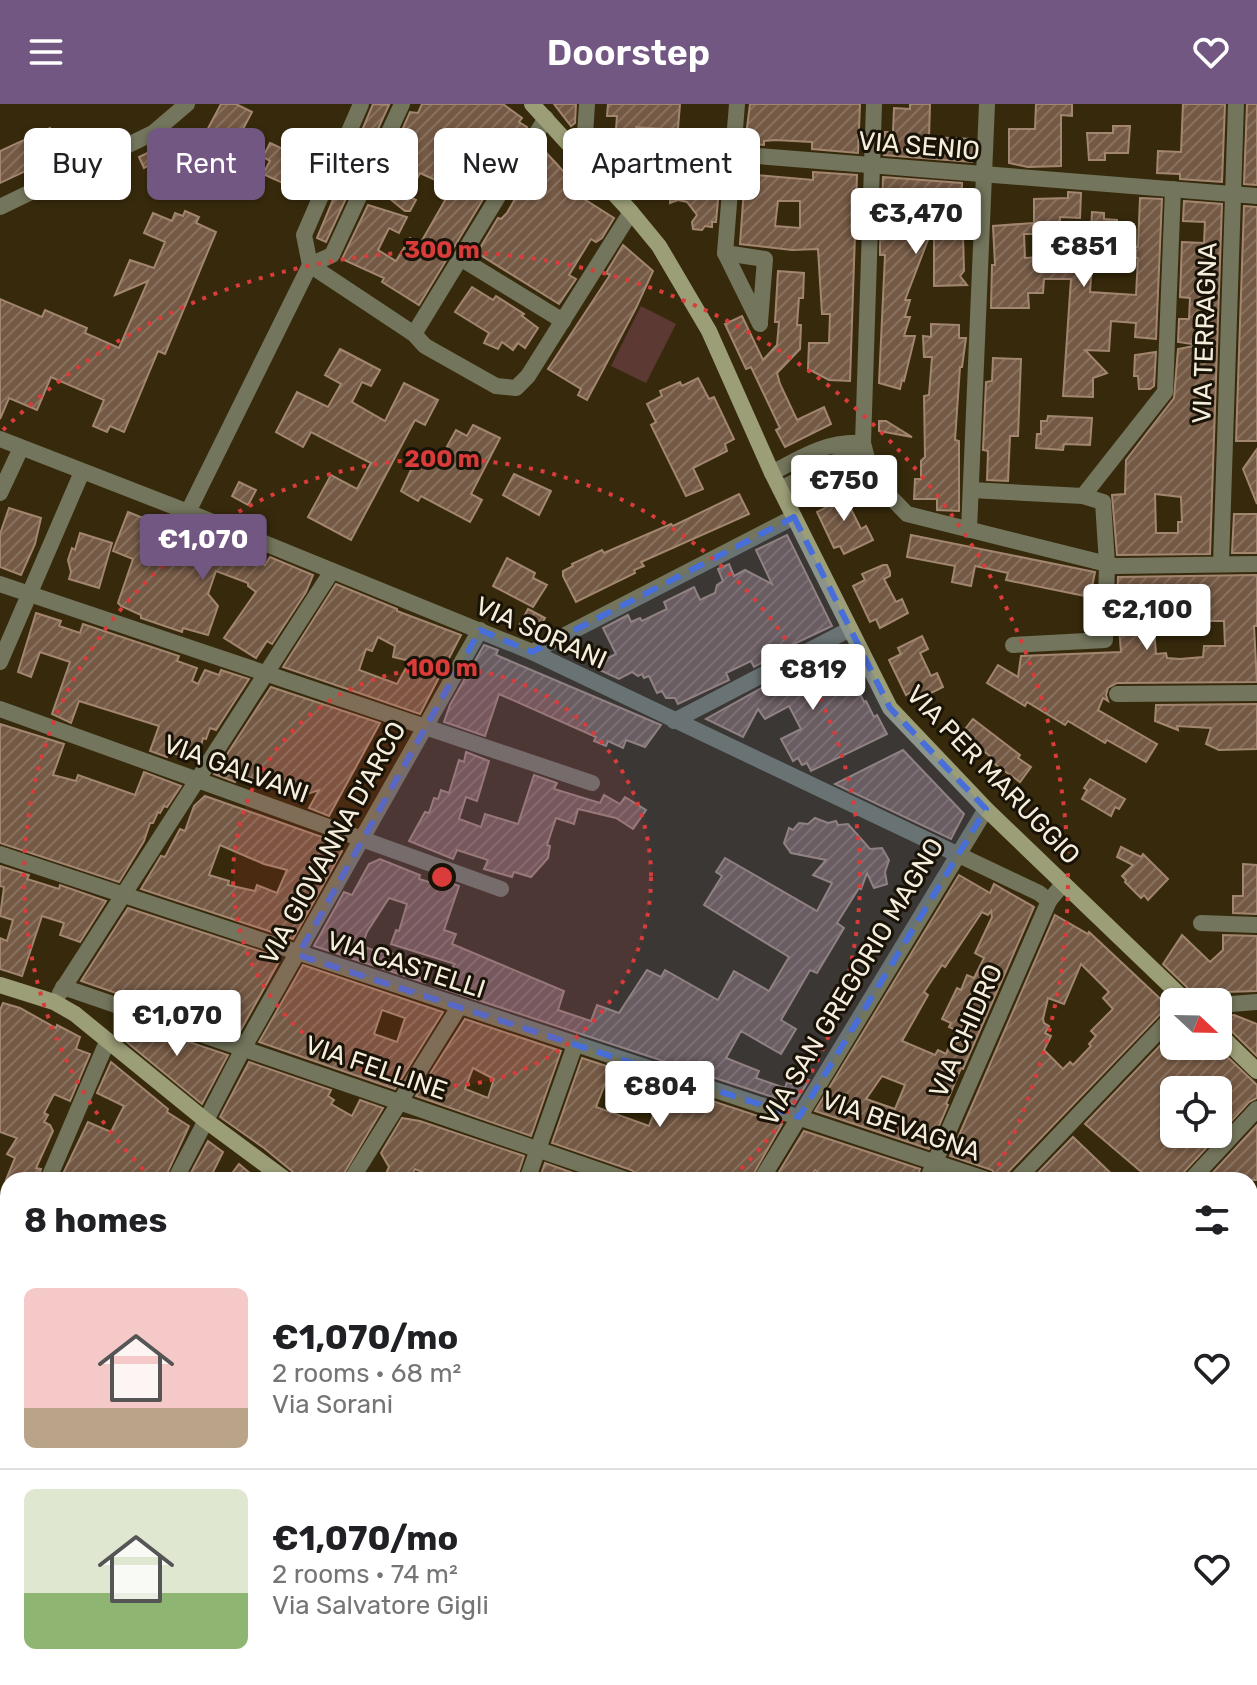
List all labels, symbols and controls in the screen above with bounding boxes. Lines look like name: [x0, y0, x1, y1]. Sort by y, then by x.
icon: menu: [24, 30, 68, 74]
icon: heart: [1189, 30, 1233, 74]
text: Doorstep: [547, 31, 710, 74]
street label: VIA SENIO: [857, 125, 981, 167]
chip: Buy: [24, 128, 131, 200]
chip: Rent: [147, 128, 265, 200]
chip: Filters: [281, 128, 418, 200]
chip: New: [434, 128, 547, 200]
chip: Apartment: [563, 128, 760, 200]
pin: €3,470: [851, 188, 981, 256]
text: €3,470: [869, 198, 963, 229]
pin: €851: [1037, 221, 1131, 289]
text: €851: [1050, 231, 1118, 262]
text: 300 m: [404, 236, 480, 264]
street label: VIA TERRAGNA: [1186, 242, 1224, 424]
text: 200 m: [404, 445, 480, 473]
pin: €750: [797, 455, 891, 523]
text: €750: [809, 465, 879, 496]
pin: €1,070: [138, 514, 268, 582]
text: €1,070: [158, 524, 248, 555]
pin: €2,100: [1082, 584, 1212, 652]
street label: VIA SORANI: [470, 590, 612, 676]
text: €2,100: [1101, 594, 1193, 625]
pin: €819: [766, 644, 860, 712]
text: 100 m: [406, 654, 478, 682]
text: €819: [779, 654, 847, 685]
street label: VIA PER MARUGGIO: [900, 679, 1086, 871]
street label: VIA GIOVANNA D'ARCO: [253, 716, 413, 970]
street label: VIA GALVANI: [159, 728, 313, 810]
street label: VIA SAN GREGORIO MAGNO: [754, 833, 950, 1131]
centre of rings: [428, 863, 456, 891]
street label: VIA CASTELLI: [323, 925, 489, 1005]
street label: VIA CHIDRO: [923, 959, 1009, 1103]
north arrow: [1160, 988, 1232, 1060]
map controls: [1160, 988, 1232, 1148]
pin: €1,070: [112, 990, 242, 1058]
text: €1,070: [132, 1000, 222, 1031]
street label: VIA FELLINE: [301, 1029, 451, 1107]
pin: €804: [613, 1061, 707, 1129]
text: €804: [623, 1071, 697, 1102]
button: locate: [1160, 1076, 1232, 1148]
street label: VIA BEVAGNA: [817, 1084, 985, 1168]
icon: filters: [1190, 1198, 1234, 1242]
text: 8 homes: [24, 1200, 167, 1241]
text: €1,070/mo: [272, 1317, 458, 1358]
icon: home: [88, 1320, 184, 1416]
icon: heart: [1190, 1346, 1234, 1390]
text: 2 rooms · 68 m²: [272, 1358, 461, 1389]
text: Via Sorani: [272, 1389, 393, 1420]
text: €1,070/mo: [272, 1518, 458, 1559]
icon: home: [88, 1521, 184, 1617]
icon: heart: [1190, 1547, 1234, 1591]
text: 2 rooms · 74 m²: [272, 1559, 458, 1590]
text: Via Salvatore Gigli: [272, 1590, 489, 1621]

